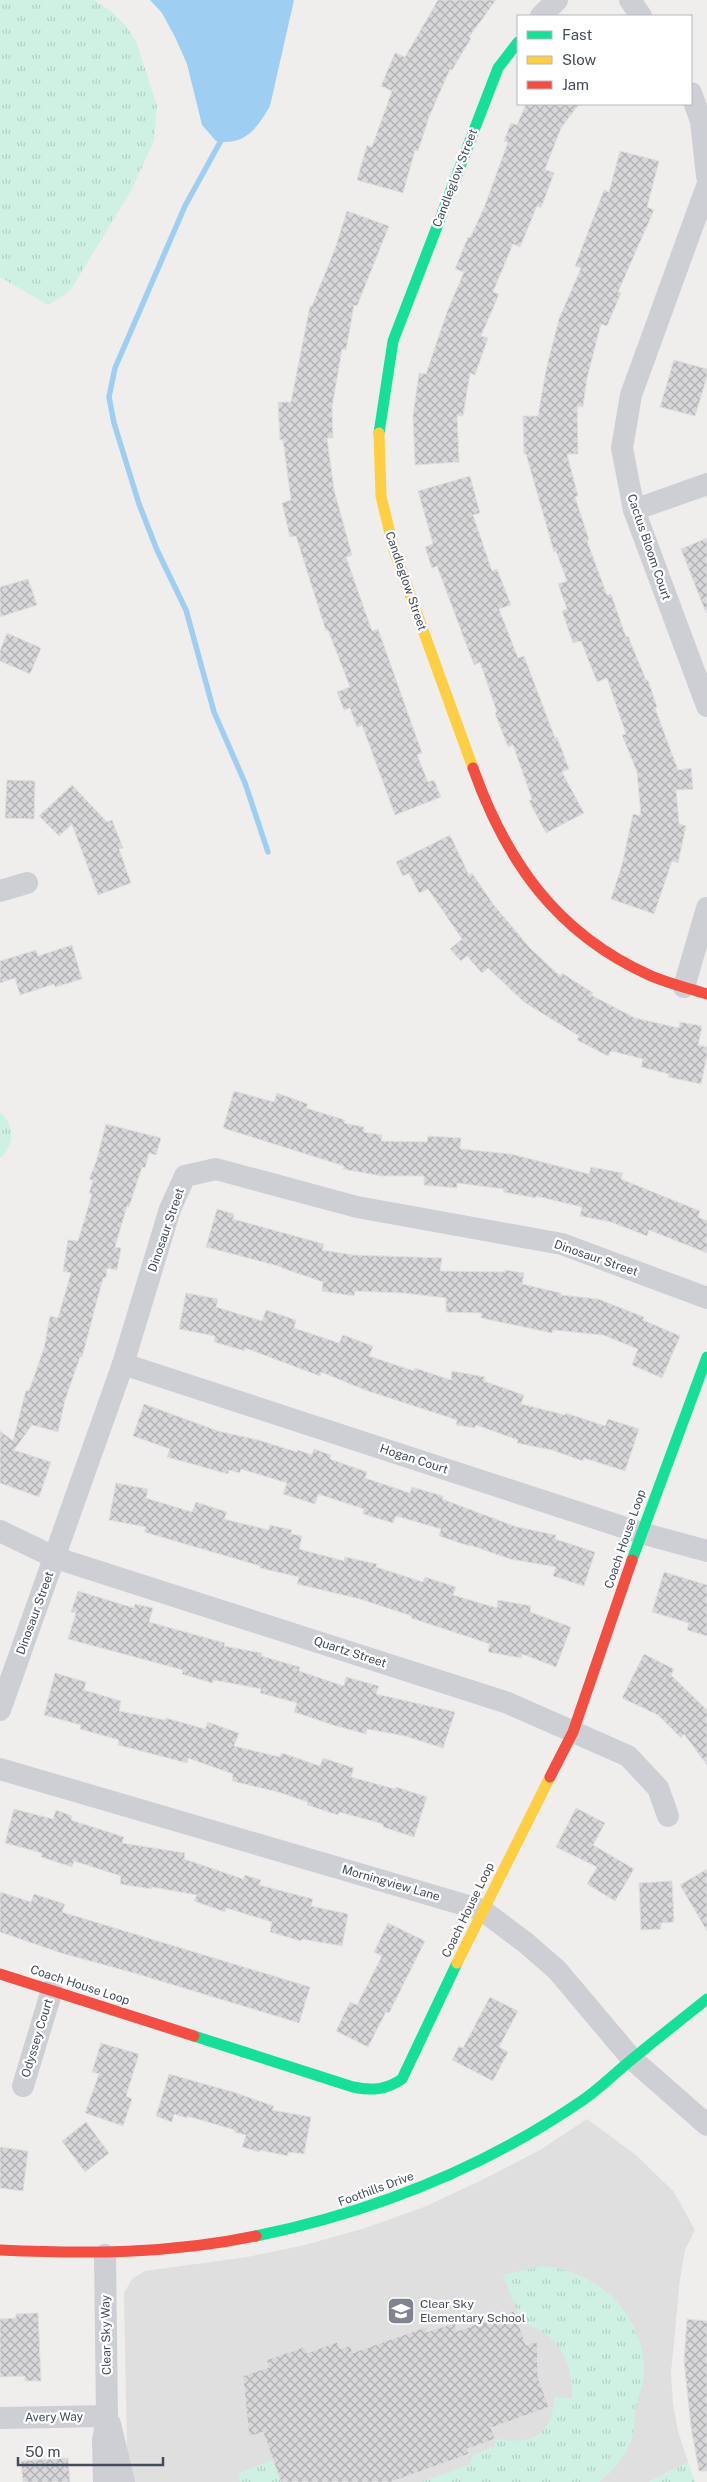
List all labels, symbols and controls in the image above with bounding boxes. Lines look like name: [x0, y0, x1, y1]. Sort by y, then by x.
legend: [517, 15, 692, 105]
text: Fast: [562, 26, 592, 43]
text: Slow: [562, 51, 597, 68]
text: Jam: [562, 76, 589, 93]
street label: Candleglow Street: [430, 127, 480, 229]
street label: Cactus Bloom Court: [624, 492, 674, 602]
street label: Candleglow Street: [382, 530, 430, 633]
street label: Dinosaur Street: [145, 1186, 187, 1274]
street label: Dinosaur Street: [552, 1237, 640, 1279]
street label: Hogan Court: [378, 1441, 450, 1477]
street label: Coach House Loop: [601, 1488, 649, 1590]
street label: Dinosaur Street: [13, 1569, 57, 1656]
street label: Quartz Street: [312, 1634, 388, 1670]
street label: Coach House Loop: [439, 1860, 497, 1960]
street label: Morningview Lane: [340, 1862, 442, 1904]
street label: Coach House Loop: [28, 1962, 132, 2008]
street label: Odyssey Court: [18, 1997, 56, 2079]
street label: Foothills Drive: [336, 2169, 416, 2209]
street label: Clear Sky Way: [98, 2294, 114, 2375]
school or university icon: Clear Sky Elementary School: [386, 2296, 416, 2326]
place label: Clear Sky Elementary School: [420, 2297, 526, 2325]
street label: Avery Way: [25, 2409, 84, 2425]
scale bar: [18, 2434, 162, 2466]
text: 50 m: [25, 2443, 60, 2460]

